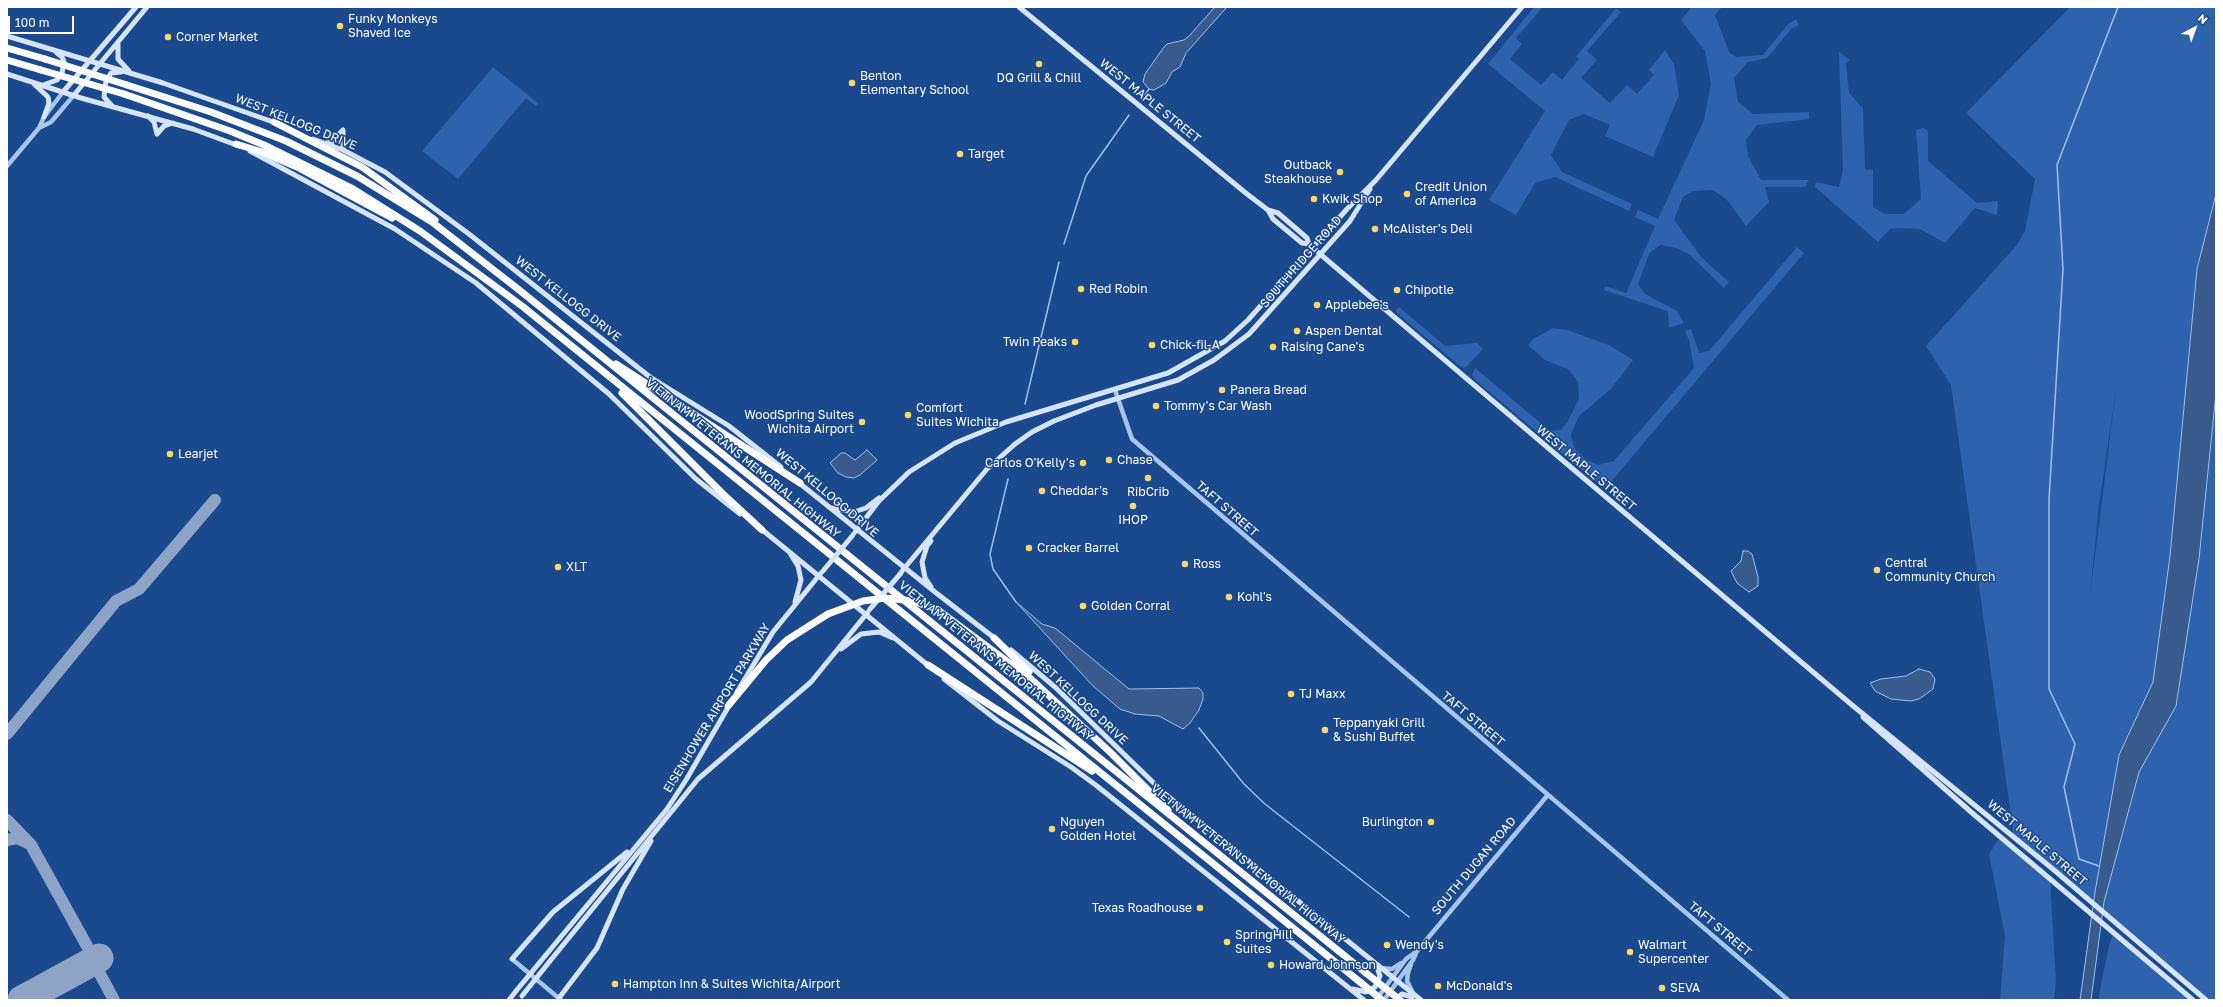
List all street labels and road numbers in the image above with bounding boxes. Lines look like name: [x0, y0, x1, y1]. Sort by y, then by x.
street label: WEST MAPLE STREET: [1097, 56, 1203, 146]
street label: WEST KELLOGG DRIVE: [233, 91, 359, 153]
street label: SOUTH RIDGE ROAD: [1257, 213, 1345, 311]
street label: WEST KELLOGG DRIVE: [512, 253, 624, 345]
street label: VIETNAM VETERANS MEMORIAL HIGHWAY: [643, 375, 843, 541]
street label: WEST MAPLE STREET: [1533, 422, 1639, 514]
street label: WEST KELLOGG DRIVE: [773, 446, 881, 540]
street label: TAFT STREET: [1193, 478, 1261, 540]
street label: VIETNAM VETERANS MEMORIAL HIGHWAY: [896, 578, 1096, 744]
street label: EISENHOWER AIRPORT PARKWAY: [661, 621, 773, 795]
street label: WEST KELLOGG DRIVE: [1026, 648, 1130, 748]
street label: TAFT STREET: [1439, 689, 1507, 749]
street label: VIETNAM VETERANS MEMORIAL HIGHWAY: [1148, 781, 1348, 947]
street label: WEST MAPLE STREET: [1984, 797, 2090, 889]
street label: SOUTH DUGAN ROAD: [1429, 814, 1519, 918]
street label: TAFT STREET: [1686, 899, 1754, 959]

